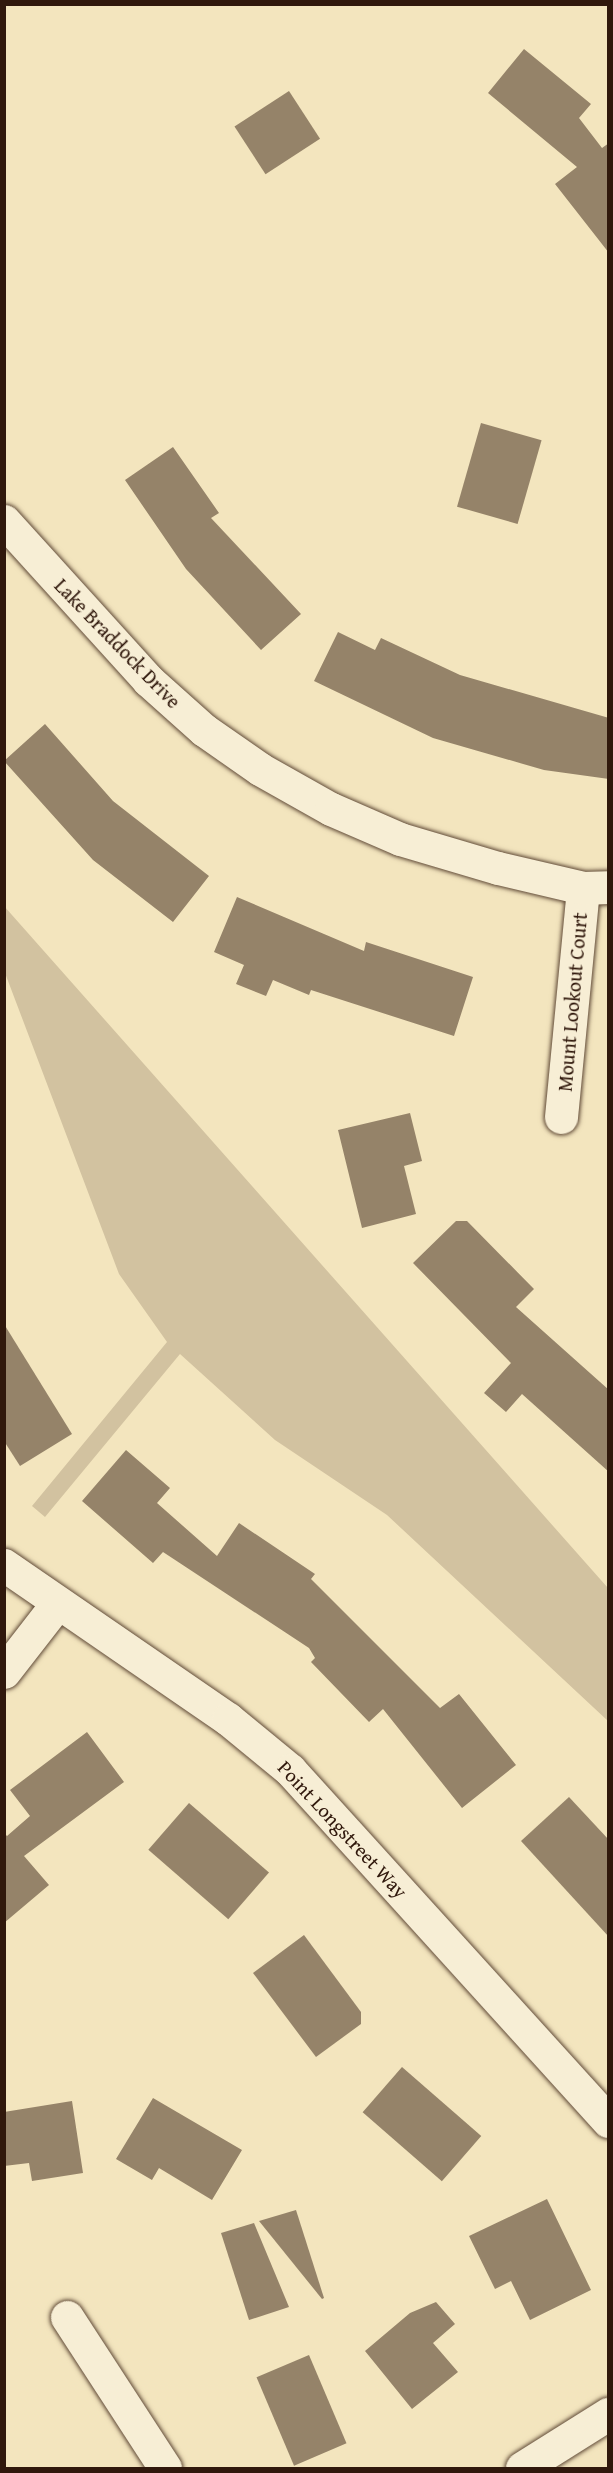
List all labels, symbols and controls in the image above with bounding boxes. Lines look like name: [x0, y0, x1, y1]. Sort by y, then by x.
street label: Lake Braddock Drive: [50, 573, 186, 713]
street label: Mount Lookout Court: [552, 911, 592, 1093]
street label: Point Longstreet Way: [273, 1755, 413, 1903]

